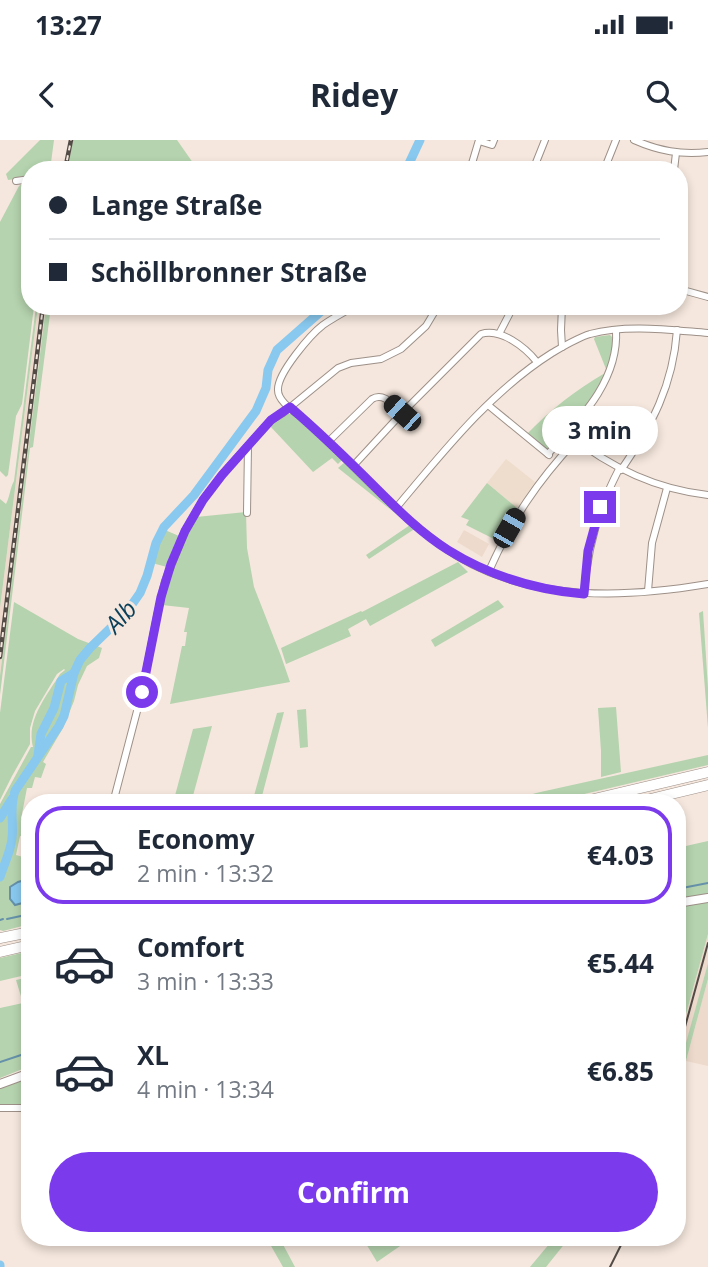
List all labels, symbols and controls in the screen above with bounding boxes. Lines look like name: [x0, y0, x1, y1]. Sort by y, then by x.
text: 13:27: [35, 7, 102, 43]
text: Ridey: [310, 73, 398, 116]
icon: back: [28, 76, 66, 114]
icon: search: [642, 76, 680, 114]
text: Lange Straße: [91, 187, 262, 223]
text: Schöllbronner Straße: [91, 254, 367, 290]
car: [380, 391, 425, 435]
callout: 3 min: [542, 406, 658, 454]
text: 3 min: [568, 414, 632, 446]
route end: [584, 491, 616, 523]
car: [490, 505, 529, 551]
water label: Alb: [95, 593, 143, 641]
route start: [126, 676, 158, 708]
text: Economy: [137, 821, 255, 857]
icon: car: [53, 824, 116, 887]
text: €4.03: [587, 837, 654, 873]
text: 2 min · 13:32: [137, 857, 274, 889]
text: Comfort: [137, 929, 244, 965]
icon: car: [53, 932, 116, 995]
text: €5.44: [587, 945, 654, 981]
text: 3 min · 13:33: [137, 965, 274, 997]
text: XL: [137, 1037, 169, 1073]
icon: car: [53, 1040, 116, 1103]
text: €6.85: [587, 1053, 654, 1089]
text: 4 min · 13:34: [137, 1073, 274, 1105]
button: Confirm: [49, 1152, 658, 1232]

